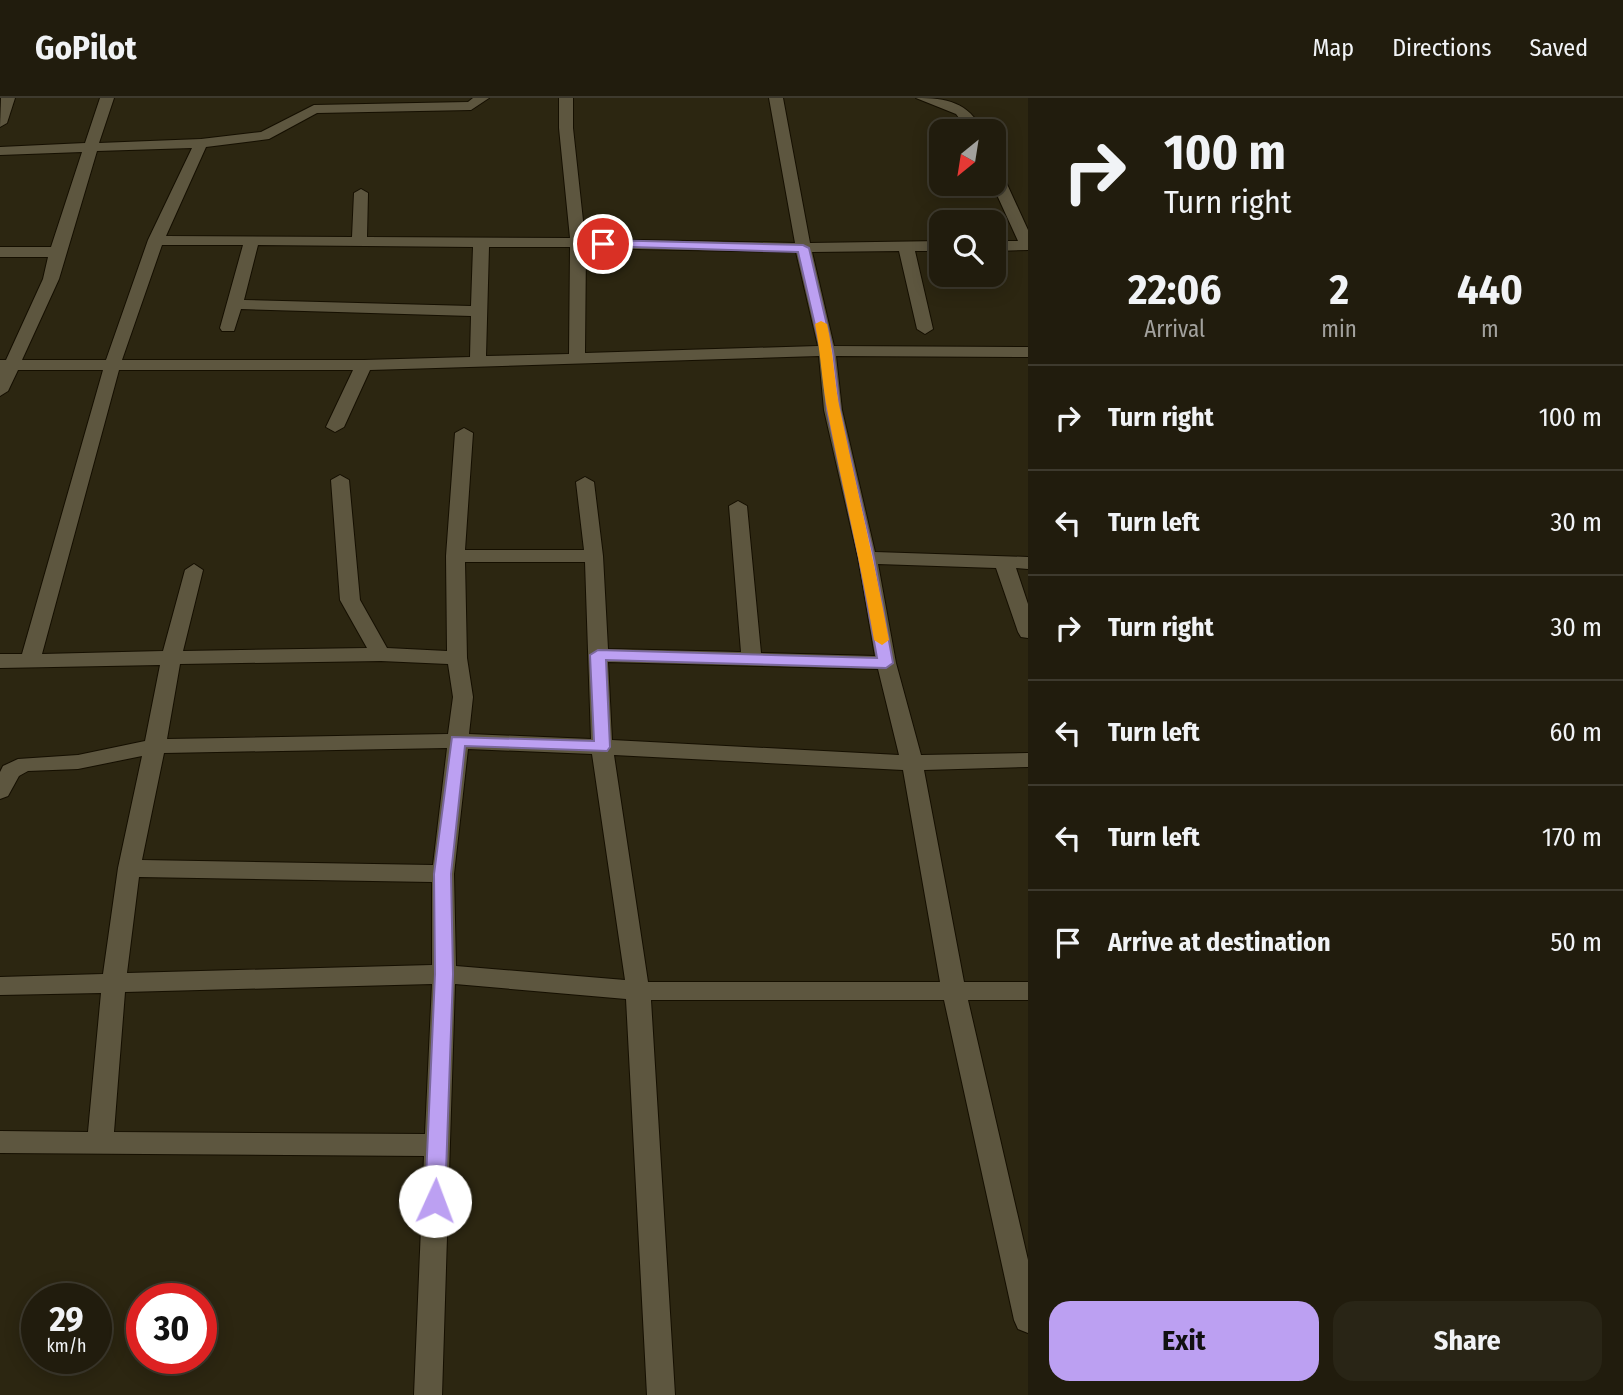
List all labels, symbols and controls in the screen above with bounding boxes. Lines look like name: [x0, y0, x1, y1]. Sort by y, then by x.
text: GoPilot: [35, 28, 137, 68]
text: Map: [1313, 34, 1354, 62]
text: Directions: [1392, 34, 1491, 62]
text: Saved: [1529, 34, 1588, 62]
north arrow: [929, 119, 1006, 196]
map controls: [929, 119, 1006, 287]
text: 100 m: [1164, 123, 1286, 182]
icon: right: [1049, 126, 1140, 217]
text: Turn right: [1164, 183, 1291, 221]
button: search: [929, 210, 1006, 287]
pin: [573, 214, 633, 274]
icon: arrive: [584, 225, 622, 263]
text: 22:06: [1128, 265, 1221, 315]
text: 2: [1329, 265, 1349, 315]
text: 440: [1457, 265, 1523, 315]
text: Arrival: [1144, 315, 1205, 343]
text: min: [1321, 315, 1357, 343]
text: m: [1481, 315, 1499, 343]
icon: right: [1049, 399, 1087, 437]
text: Turn right: [1108, 402, 1214, 433]
text: 100 m: [1539, 402, 1602, 433]
icon: left: [1049, 504, 1087, 542]
text: Turn left: [1108, 507, 1200, 538]
text: 30 m: [1551, 507, 1602, 538]
icon: right: [1049, 609, 1087, 647]
text: Turn right: [1108, 612, 1214, 643]
text: 30 m: [1551, 612, 1602, 643]
icon: left: [1049, 714, 1087, 752]
text: Turn left: [1108, 717, 1200, 748]
text: 60 m: [1549, 717, 1602, 748]
icon: left: [1049, 819, 1087, 857]
text: Turn left: [1108, 822, 1200, 853]
text: 170 m: [1542, 822, 1602, 853]
icon: arrive: [1049, 924, 1087, 962]
text: Arrive at destination: [1108, 927, 1331, 958]
text: 50 m: [1550, 927, 1602, 958]
position arrow: [398, 1164, 472, 1238]
speed limit sign: 30: [126, 1283, 217, 1374]
text: 29: [49, 1298, 84, 1340]
button: Exit: [1049, 1301, 1319, 1381]
button: Share: [1333, 1301, 1602, 1381]
text: km/h: [46, 1335, 87, 1357]

